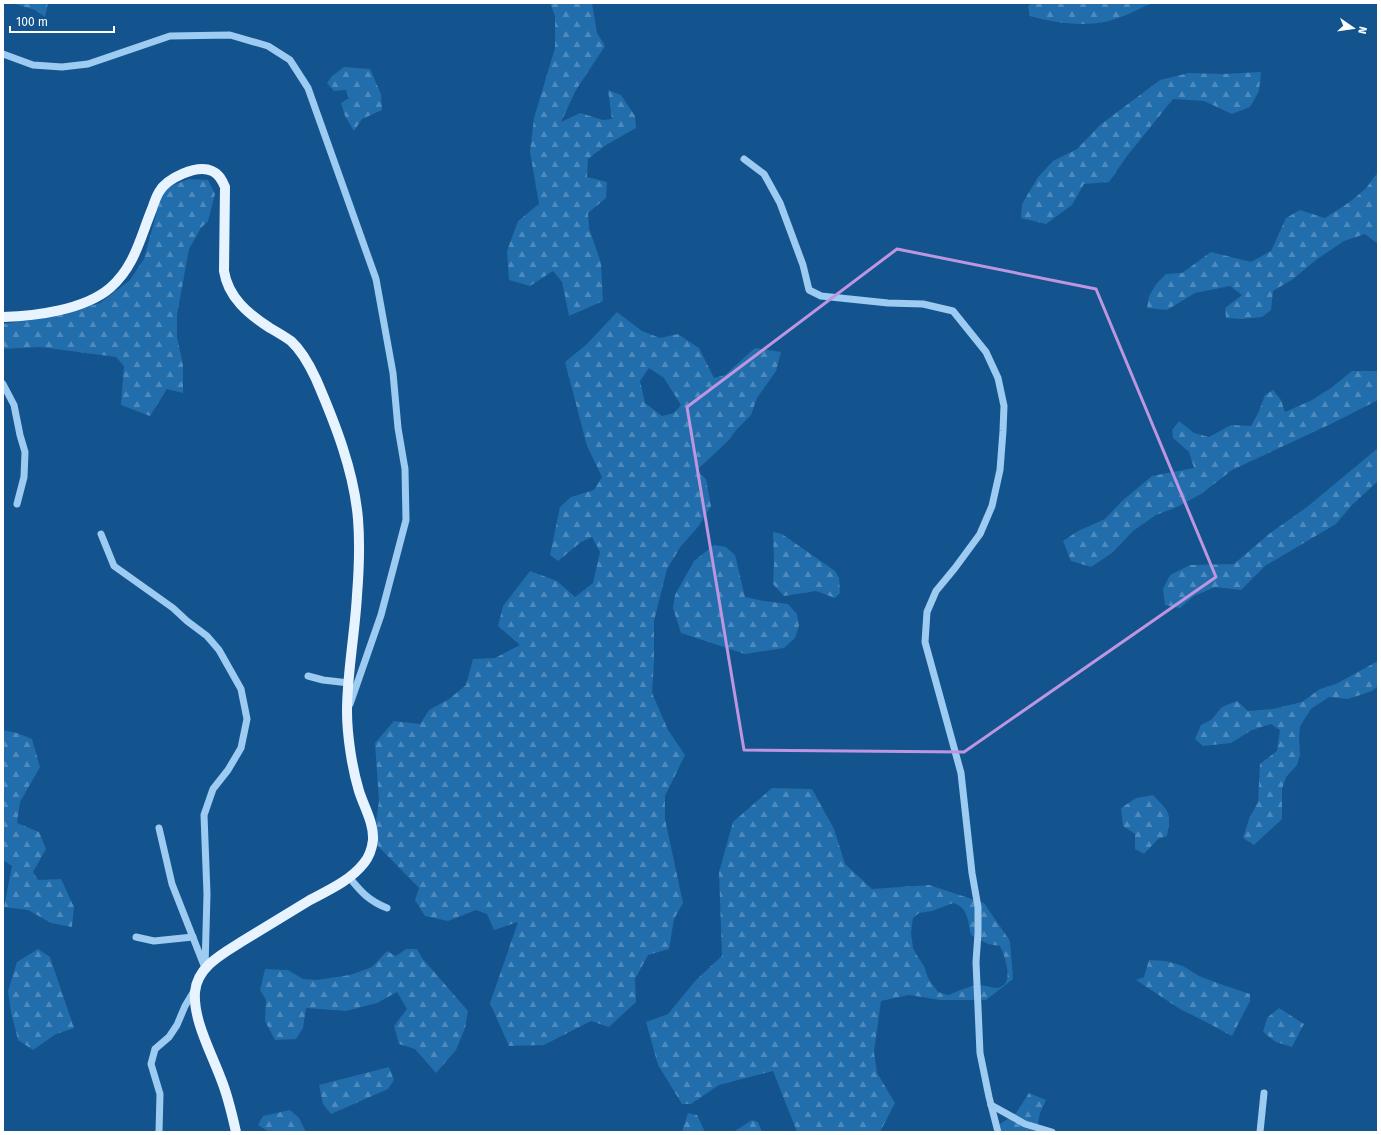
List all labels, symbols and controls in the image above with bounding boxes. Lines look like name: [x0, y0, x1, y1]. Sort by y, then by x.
scale bar: [10, 8, 114, 34]
north arrow: [1333, 8, 1373, 48]
text: 100 m: [16, 15, 48, 29]
text: N: [1355, 25, 1369, 35]

